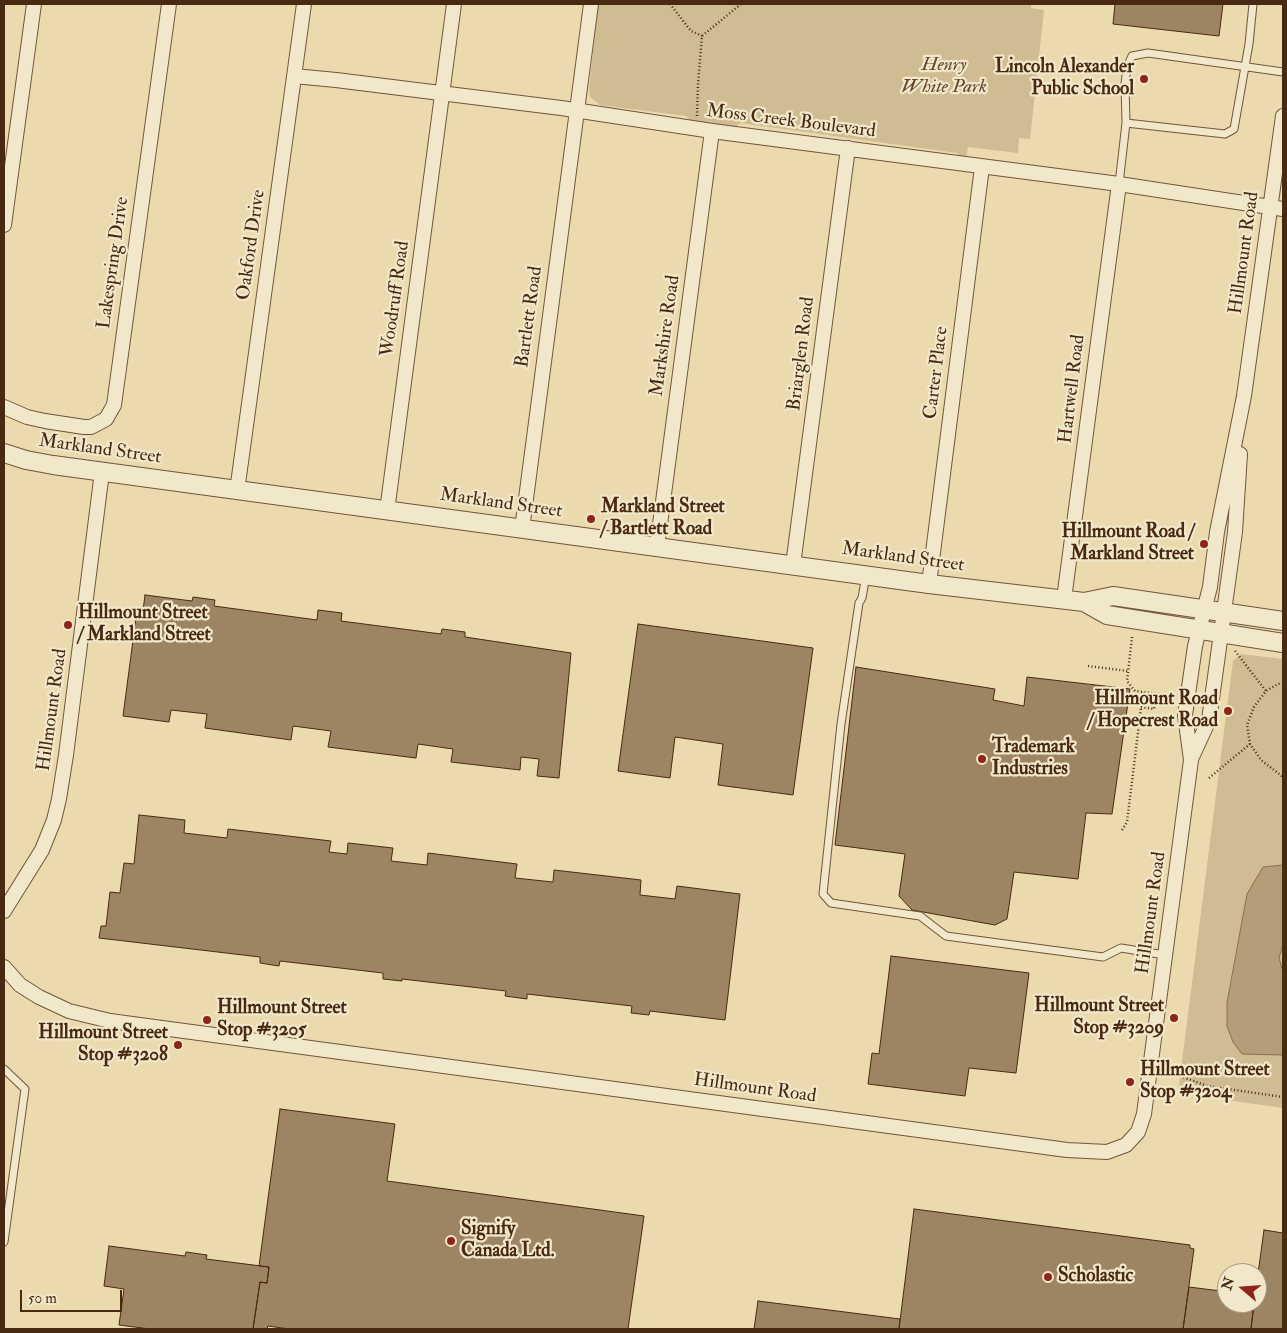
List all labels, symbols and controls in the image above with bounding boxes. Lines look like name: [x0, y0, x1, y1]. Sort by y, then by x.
park label: Henry White Park: [901, 55, 987, 99]
place label: Lincoln Alexander Public School: [995, 57, 1134, 101]
marker: Lincoln Alexander Public School: [1138, 73, 1150, 85]
street label: Moss Creek Boulevard: [705, 100, 877, 144]
street label: Oakford Drive: [233, 188, 271, 302]
street label: Hillmount Road: [1225, 190, 1265, 316]
street label: Lakespring Drive: [93, 195, 135, 331]
street label: Woodruff Road: [377, 240, 415, 358]
street label: Bartlett Road: [512, 265, 548, 369]
street label: Markshire Road: [646, 274, 686, 398]
street label: Briarglen Road: [784, 296, 820, 412]
street label: Carter Place: [920, 325, 954, 421]
street label: Hartwell Road: [1055, 333, 1091, 445]
street label: Markland Street: [37, 430, 163, 470]
street label: Markland Street: [438, 484, 564, 524]
place label: Markland Street / Bartlett Road: [601, 497, 725, 541]
marker: Markland Street / Bartlett Road: [585, 513, 597, 525]
place label: Hillmount Road / Markland Street: [1061, 522, 1194, 566]
street label: Markland Street: [840, 538, 966, 578]
marker: Hillmount Road / Markland Street: [1198, 538, 1210, 550]
place label: Hillmount Street / Markland Street: [78, 603, 211, 647]
marker: Hillmount Street / Markland Street: [62, 619, 74, 631]
street label: Hillmount Road: [33, 647, 73, 773]
place label: Hillmount Road / Hopecrest Road: [1088, 689, 1218, 733]
marker: Hillmount Road / Hopecrest Road: [1222, 705, 1234, 717]
place label: Trademark Industries: [992, 737, 1075, 781]
marker: Trademark Industries: [976, 753, 988, 765]
street label: Hillmount Road: [1132, 850, 1172, 976]
place label: Hillmount Street Stop #3209: [1034, 996, 1164, 1040]
place label: Hillmount Street Stop #3205: [217, 998, 347, 1042]
marker: Hillmount Street Stop #3209: [1168, 1012, 1180, 1024]
marker: Hillmount Street Stop #3205: [201, 1014, 213, 1026]
place label: Hillmount Street Stop #3208: [38, 1023, 168, 1067]
marker: Hillmount Street Stop #3208: [172, 1039, 184, 1051]
place label: Hillmount Street Stop #3204: [1140, 1060, 1270, 1104]
street label: Hillmount Road: [692, 1069, 818, 1109]
marker: Hillmount Street Stop #3204: [1124, 1076, 1136, 1088]
place label: Signify Canada Ltd.: [461, 1219, 554, 1263]
marker: Signify Canada Ltd.: [445, 1235, 457, 1247]
north arrow: [1217, 1263, 1267, 1313]
place label: Scholastic: [1058, 1266, 1133, 1288]
marker: Scholastic: [1042, 1271, 1054, 1283]
text: N: [1218, 1275, 1238, 1292]
scale bar: [22, 1280, 125, 1312]
text: 50 m: [28, 1289, 57, 1308]

